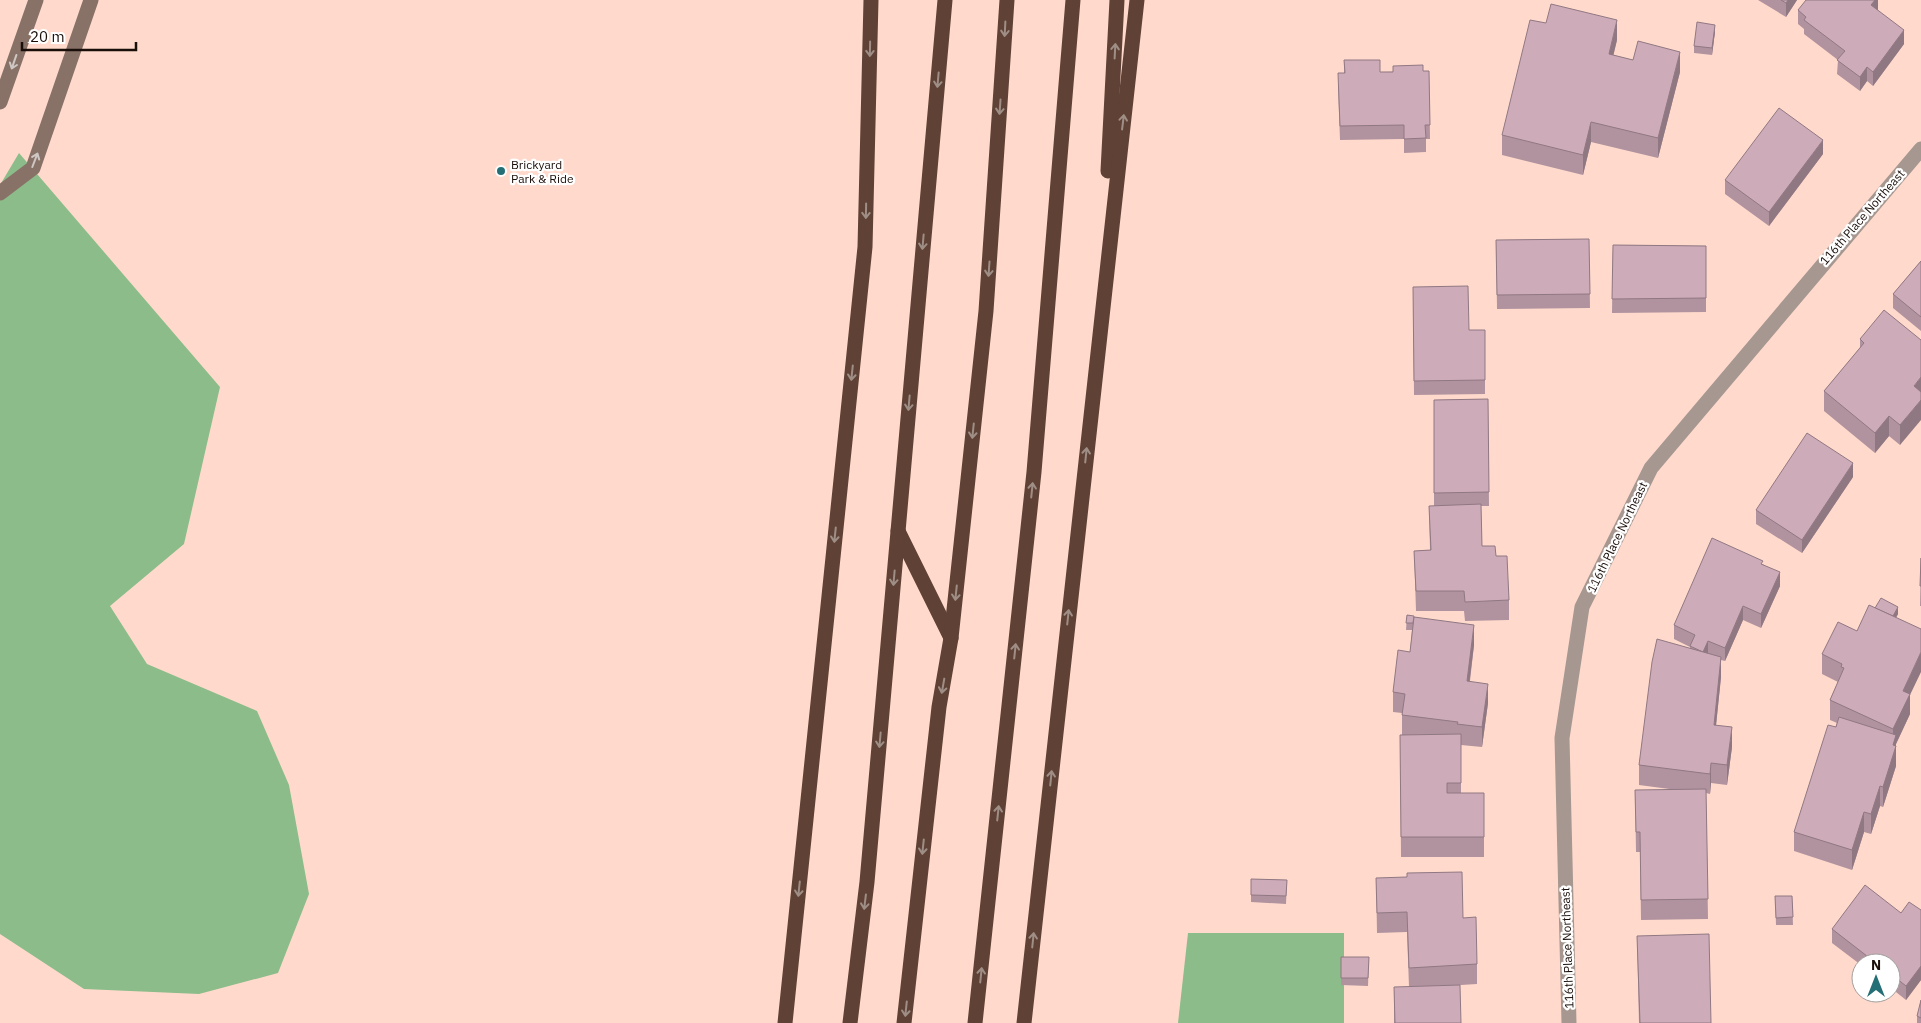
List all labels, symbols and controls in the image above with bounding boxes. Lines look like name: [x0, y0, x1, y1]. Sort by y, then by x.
scale bar: [22, 20, 136, 52]
one-way arrow: [1001, 21, 1010, 37]
text: 20 m: [30, 27, 65, 46]
one-way arrow: [865, 40, 875, 56]
one-way arrow: [1110, 44, 1119, 60]
one-way arrow: [9, 54, 18, 70]
one-way arrow: [933, 71, 943, 87]
one-way arrow: [996, 99, 1005, 115]
one-way arrow: [1118, 115, 1128, 131]
one-way arrow: [31, 153, 40, 169]
place label: Brickyard Park & Ride: [511, 157, 574, 186]
marker: Brickyard Park & Ride: [495, 165, 507, 177]
street label: 116th Place Northeast: [1816, 166, 1908, 268]
one-way arrow: [861, 202, 871, 219]
one-way arrow: [918, 233, 928, 249]
one-way arrow: [984, 261, 993, 277]
one-way arrow: [847, 365, 857, 381]
one-way arrow: [904, 395, 914, 411]
one-way arrow: [968, 423, 978, 439]
one-way arrow: [1081, 447, 1091, 463]
street label: 116th Place Northeast: [1584, 479, 1650, 595]
one-way arrow: [1027, 482, 1037, 498]
one-way arrow: [830, 526, 840, 542]
one-way arrow: [889, 570, 898, 586]
one-way arrow: [951, 584, 961, 600]
one-way arrow: [1063, 609, 1073, 625]
one-way arrow: [1010, 644, 1020, 660]
one-way arrow: [937, 678, 947, 694]
one-way arrow: [875, 732, 884, 748]
one-way arrow: [1046, 771, 1055, 787]
one-way arrow: [993, 805, 1003, 821]
one-way arrow: [919, 839, 928, 855]
one-way arrow: [794, 881, 803, 897]
street label: 116th Place Northeast: [1557, 887, 1577, 1009]
one-way arrow: [860, 893, 870, 909]
one-way arrow: [1028, 932, 1038, 948]
north arrow: [1851, 953, 1901, 1003]
text: N: [1871, 956, 1881, 974]
one-way arrow: [976, 967, 986, 983]
one-way arrow: [901, 1001, 911, 1017]

